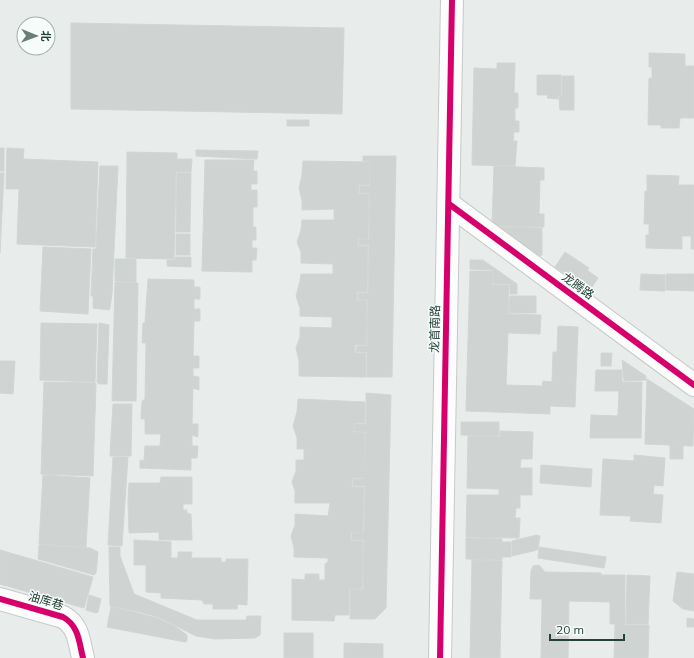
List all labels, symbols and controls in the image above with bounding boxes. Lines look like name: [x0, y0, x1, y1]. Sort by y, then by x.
north arrow: [16, 16, 56, 56]
text: 北: [39, 31, 53, 42]
street label: 龙腾路: [559, 269, 597, 302]
street label: 龙首南路: [427, 305, 442, 353]
street label: 油库巷: [27, 588, 66, 613]
scale bar: [550, 616, 624, 642]
text: 20 m: [556, 622, 584, 637]

